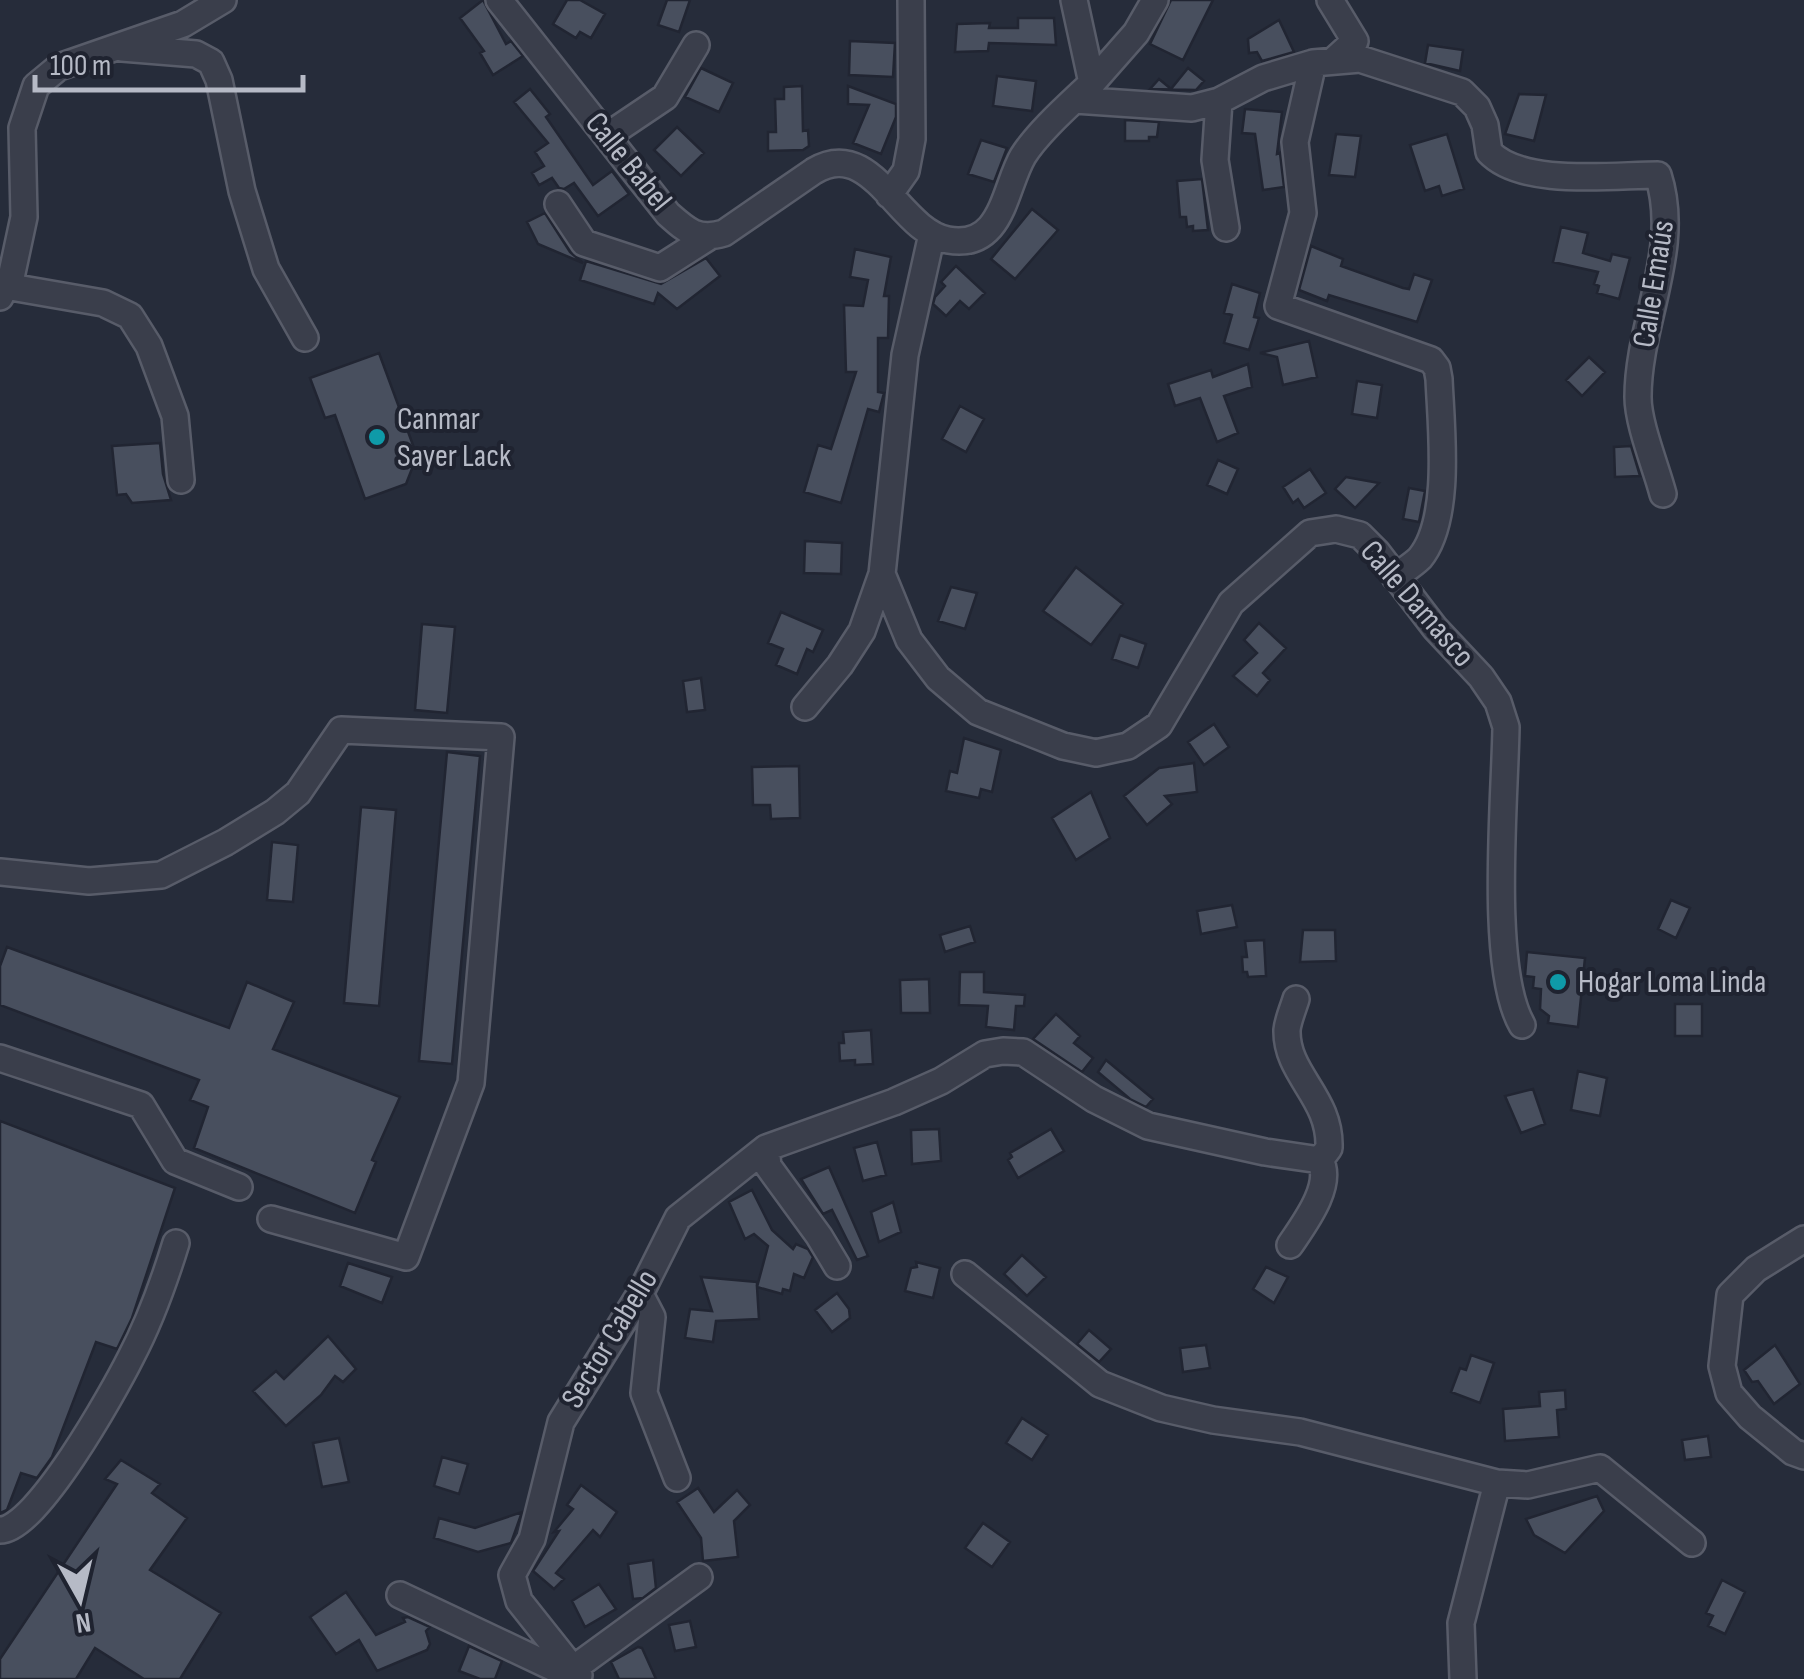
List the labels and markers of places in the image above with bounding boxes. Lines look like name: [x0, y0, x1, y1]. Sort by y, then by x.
place label: Canmar Sayer Lack: [397, 400, 511, 476]
marker: Canmar Sayer Lack: [366, 426, 388, 448]
place label: Hogar Loma Linda: [1578, 963, 1766, 1002]
marker: Hogar Loma Linda: [1547, 971, 1569, 993]

